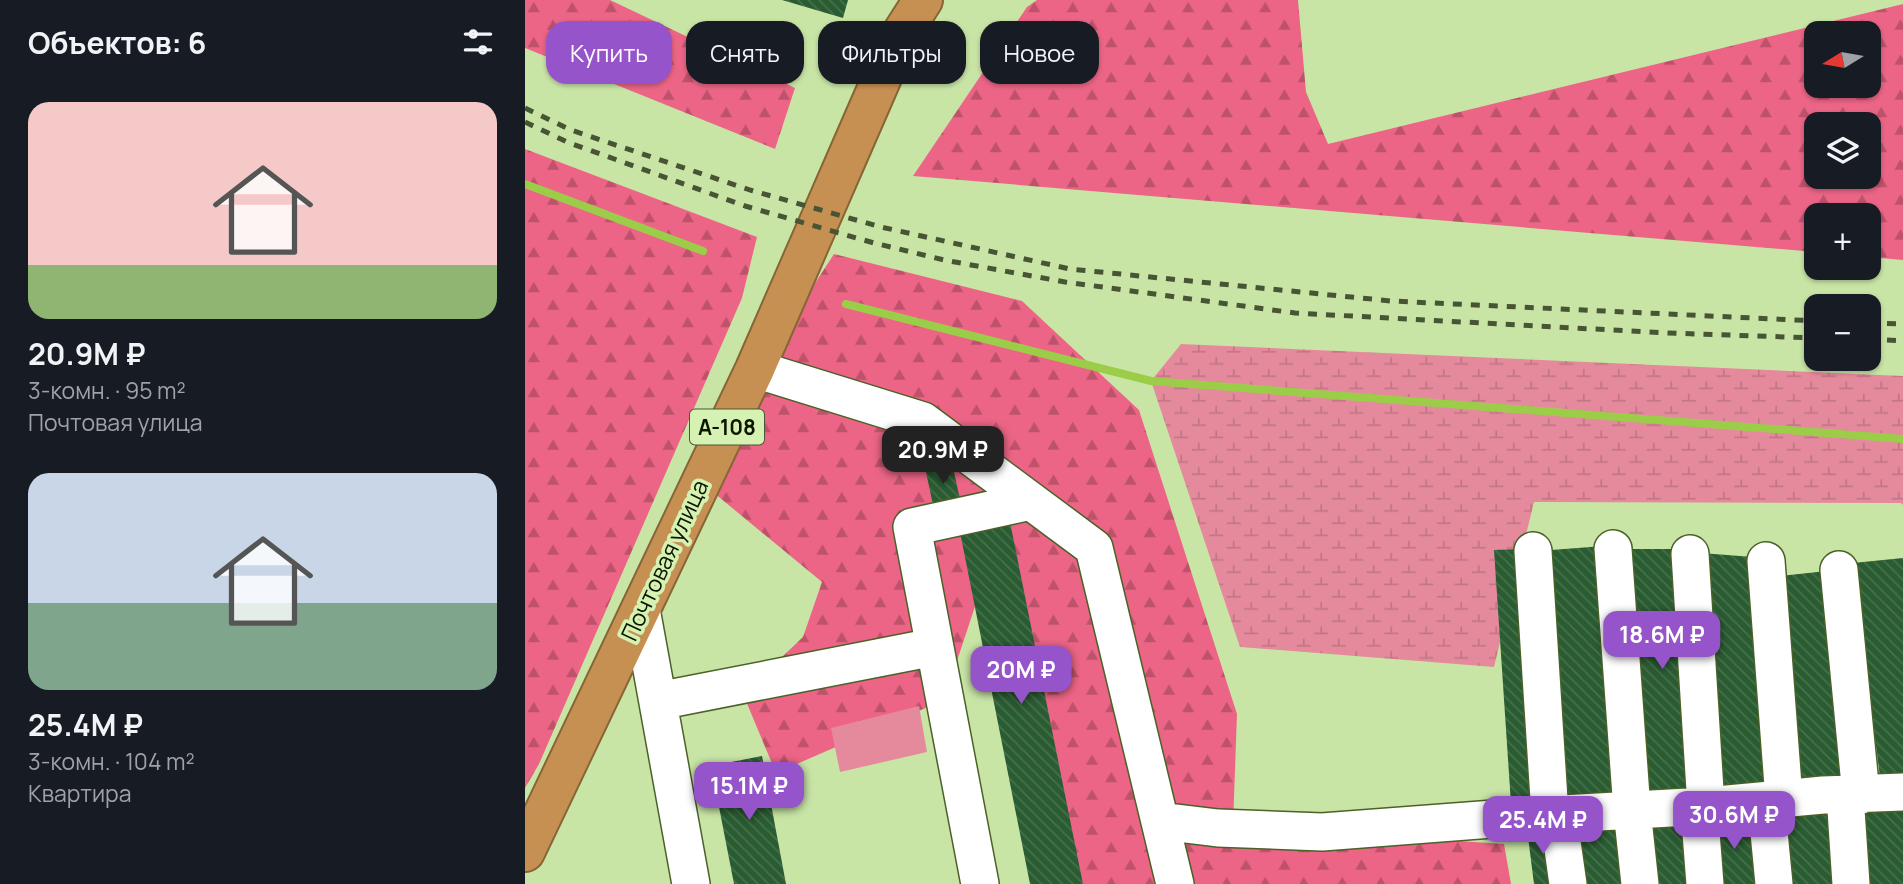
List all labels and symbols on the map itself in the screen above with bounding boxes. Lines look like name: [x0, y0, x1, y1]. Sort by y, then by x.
north arrow: [1804, 21, 1881, 98]
road number: А-108: [690, 410, 764, 444]
pin: 20.9M ₽: [878, 426, 1008, 486]
street label: Почтовая улица: [613, 474, 715, 646]
pin: 18.6M ₽: [1597, 612, 1727, 671]
pin: 20M ₽: [972, 646, 1070, 706]
pin: 15.1M ₽: [684, 762, 814, 822]
pin: 30.6M ₽: [1669, 792, 1799, 851]
pin: 25.4M ₽: [1478, 796, 1608, 856]

